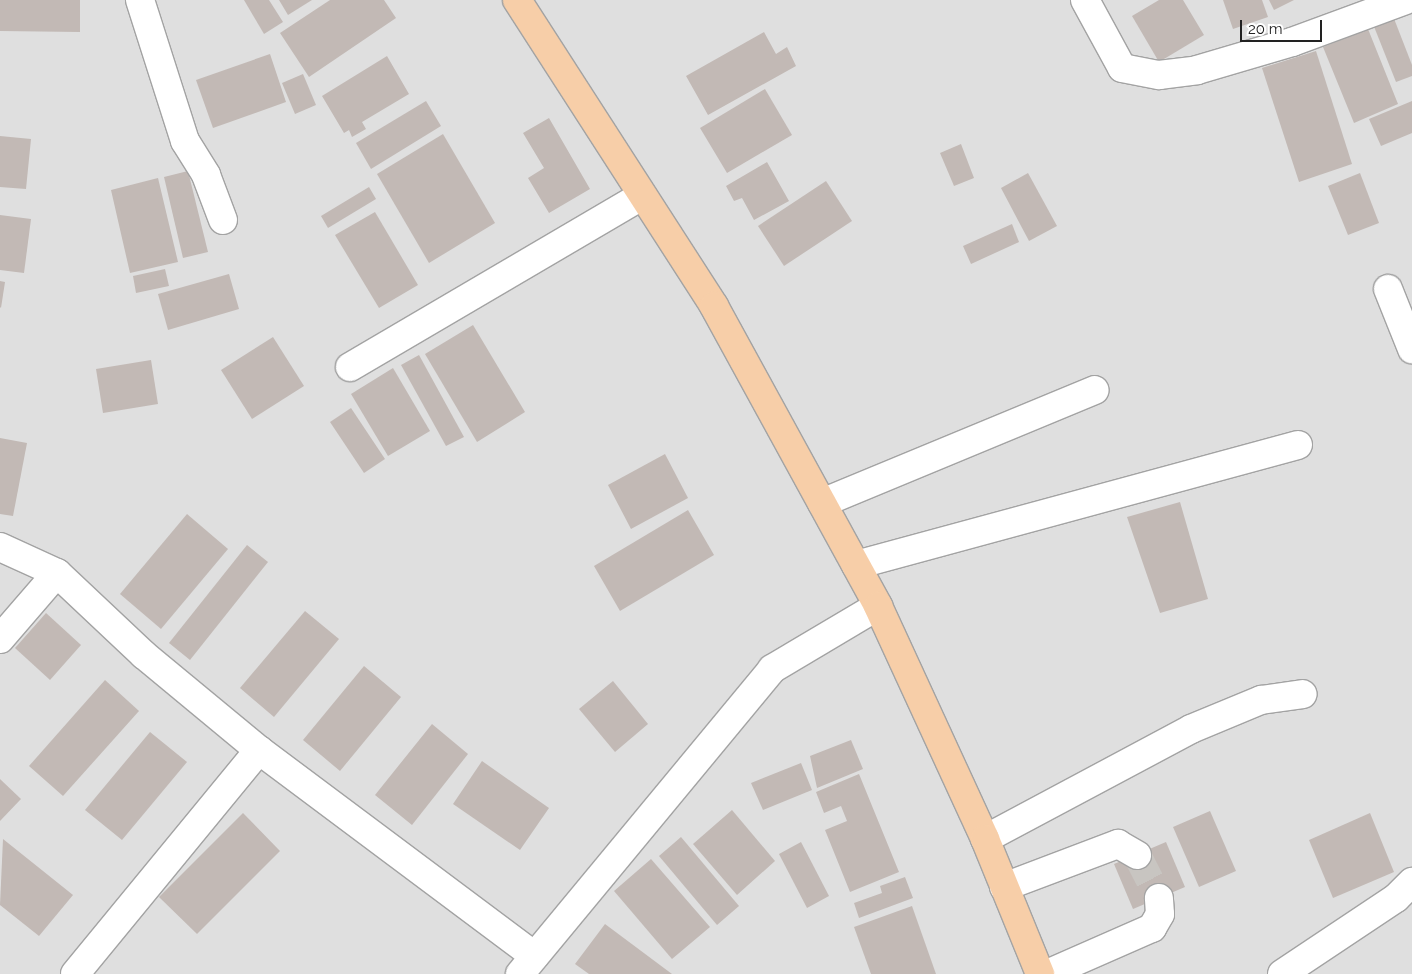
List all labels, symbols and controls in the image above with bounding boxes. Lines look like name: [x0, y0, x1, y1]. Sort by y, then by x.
scale bar: [1242, 10, 1324, 42]
text: 20 m: [1248, 20, 1283, 38]

